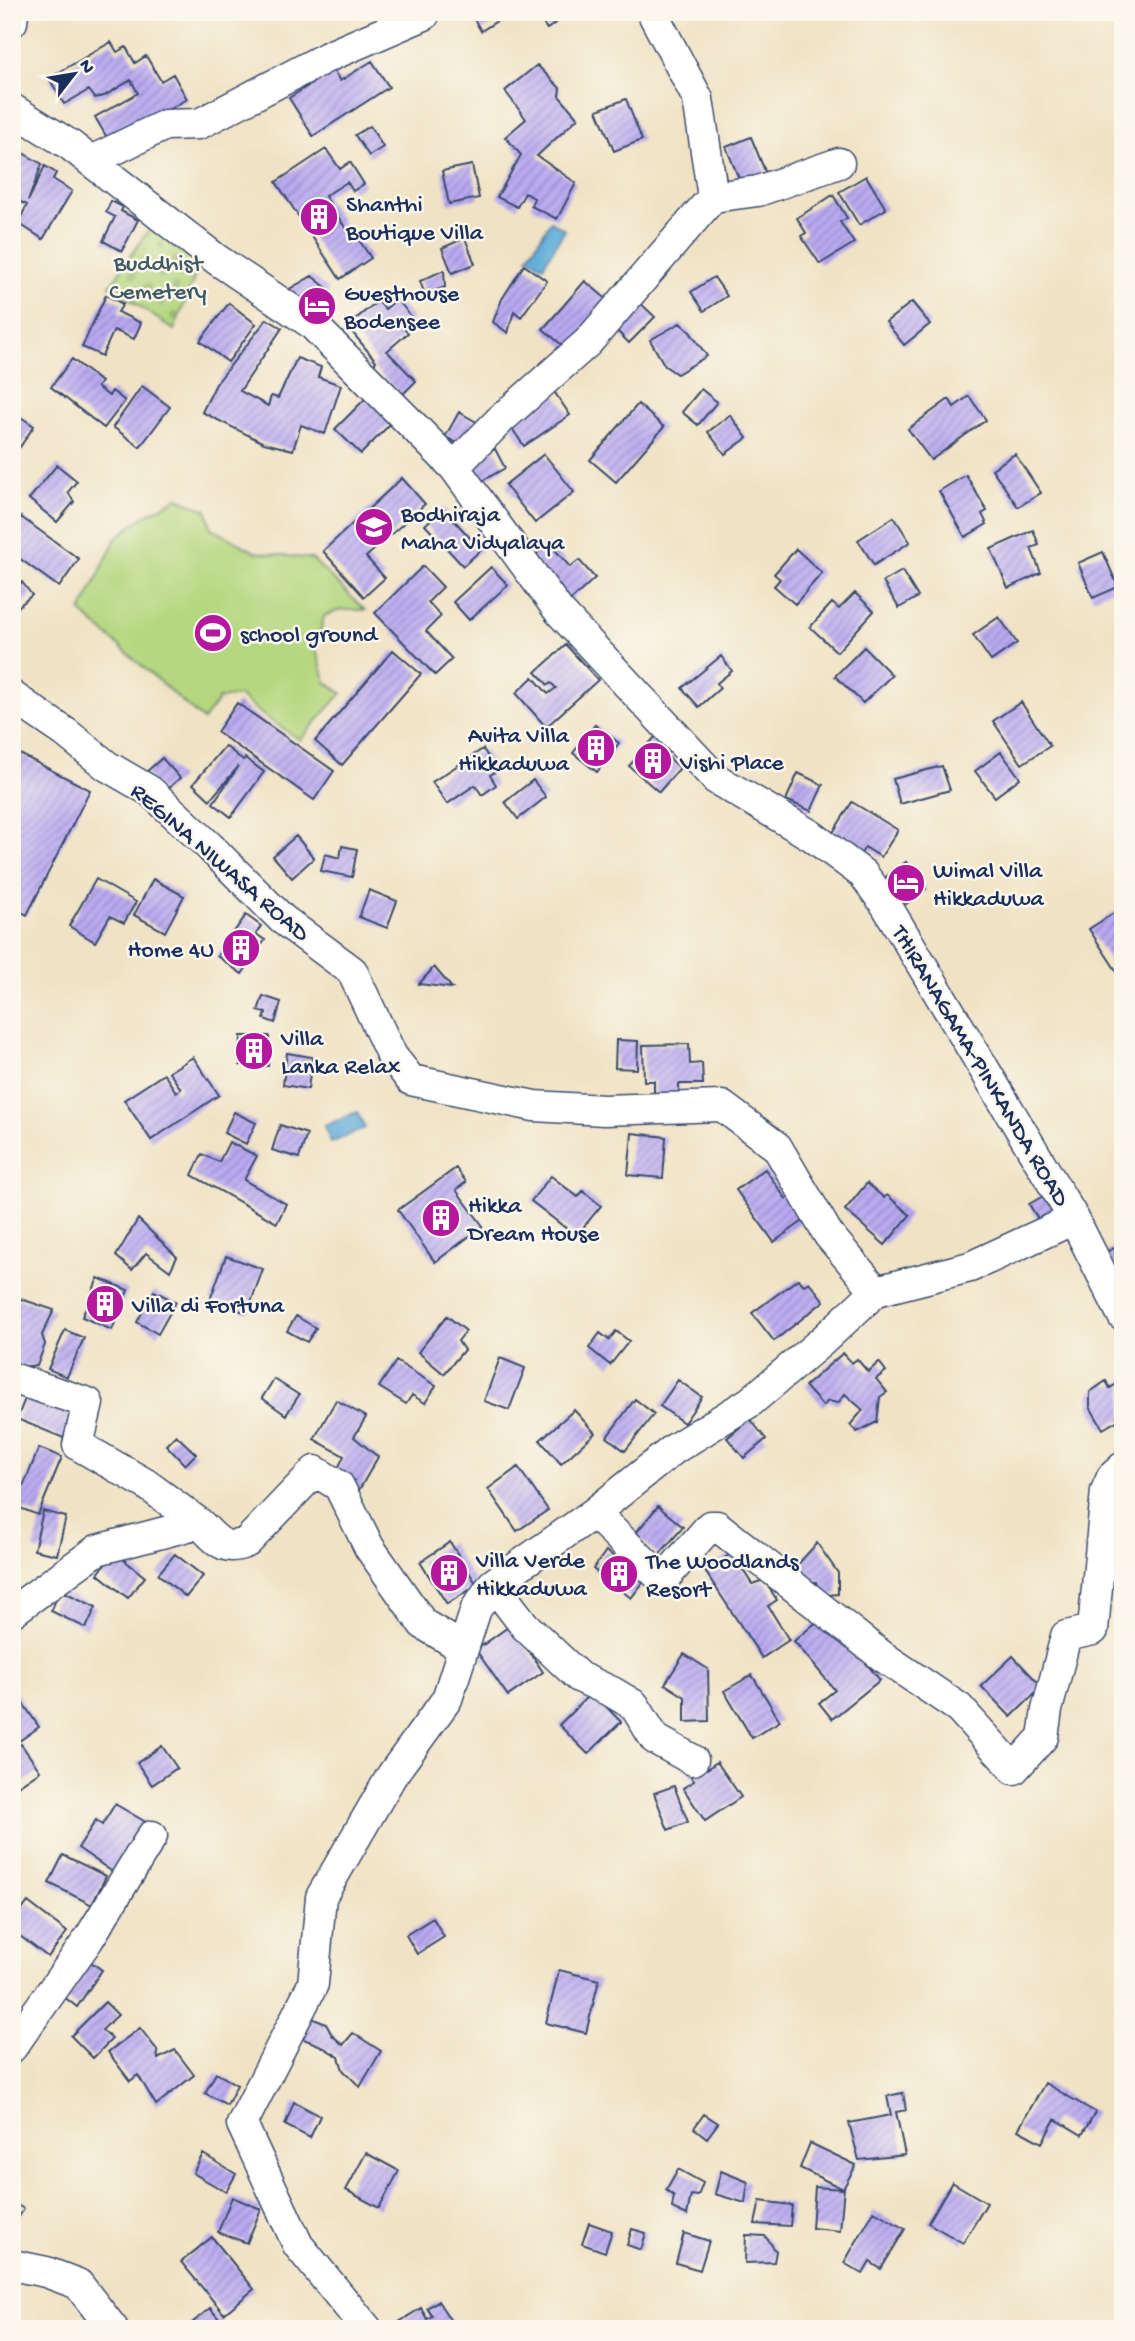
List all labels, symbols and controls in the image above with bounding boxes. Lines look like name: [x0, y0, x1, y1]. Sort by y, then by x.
north arrow: [38, 38, 108, 108]
text: N: [73, 56, 99, 78]
place label: Shanthi Boutique Villa: [345, 192, 484, 249]
building icon: Shanthi Boutique Villa: [298, 196, 340, 238]
park label: Buddhist Cemetery: [109, 251, 207, 308]
place label: Guesthouse Bodensee: [343, 281, 460, 338]
hotel icon: Guesthouse Bodensee: [296, 285, 338, 327]
place label: Bodhiraja Maha Vidyalaya: [400, 502, 565, 559]
school or university icon: Bodhiraja Maha Vidyalaya: [353, 506, 395, 548]
sports icon: school ground: [192, 612, 234, 654]
place label: school ground: [240, 622, 379, 651]
place label: Avita Villa Hikkaduwa: [458, 723, 570, 780]
building icon: Avita Villa Hikkaduwa: [575, 727, 617, 769]
building icon: Vishi Place: [632, 740, 674, 782]
place label: Vishi Place: [679, 750, 784, 779]
street label: REGINA NIWASA ROAD: [123, 778, 314, 950]
place label: Wimal Villa Hikkaduwa: [933, 858, 1045, 915]
hotel icon: Wimal Villa Hikkaduwa: [885, 862, 927, 904]
street label: THIRANAGAMA-PINKANDA ROAD: [882, 919, 1075, 1213]
building icon: Home 4U: [220, 927, 262, 969]
place label: Home 4U: [128, 937, 214, 966]
place label: Villa Lanka Relax: [280, 1026, 401, 1083]
building icon: Villa Lanka Relax: [233, 1030, 275, 1072]
place label: Hikka Dream House: [466, 1193, 600, 1250]
building icon: Hikka Dream House: [420, 1197, 462, 1239]
building icon: Villa di Fortuna: [84, 1283, 126, 1325]
place label: Villa di Fortuna: [131, 1293, 285, 1322]
place label: Villa Verde Hikkaduwa: [475, 1548, 588, 1605]
place label: The Woodlands Resort: [644, 1549, 800, 1606]
building icon: Villa Verde Hikkaduwa: [428, 1552, 470, 1594]
building icon: The Woodlands Resort: [598, 1553, 640, 1595]

